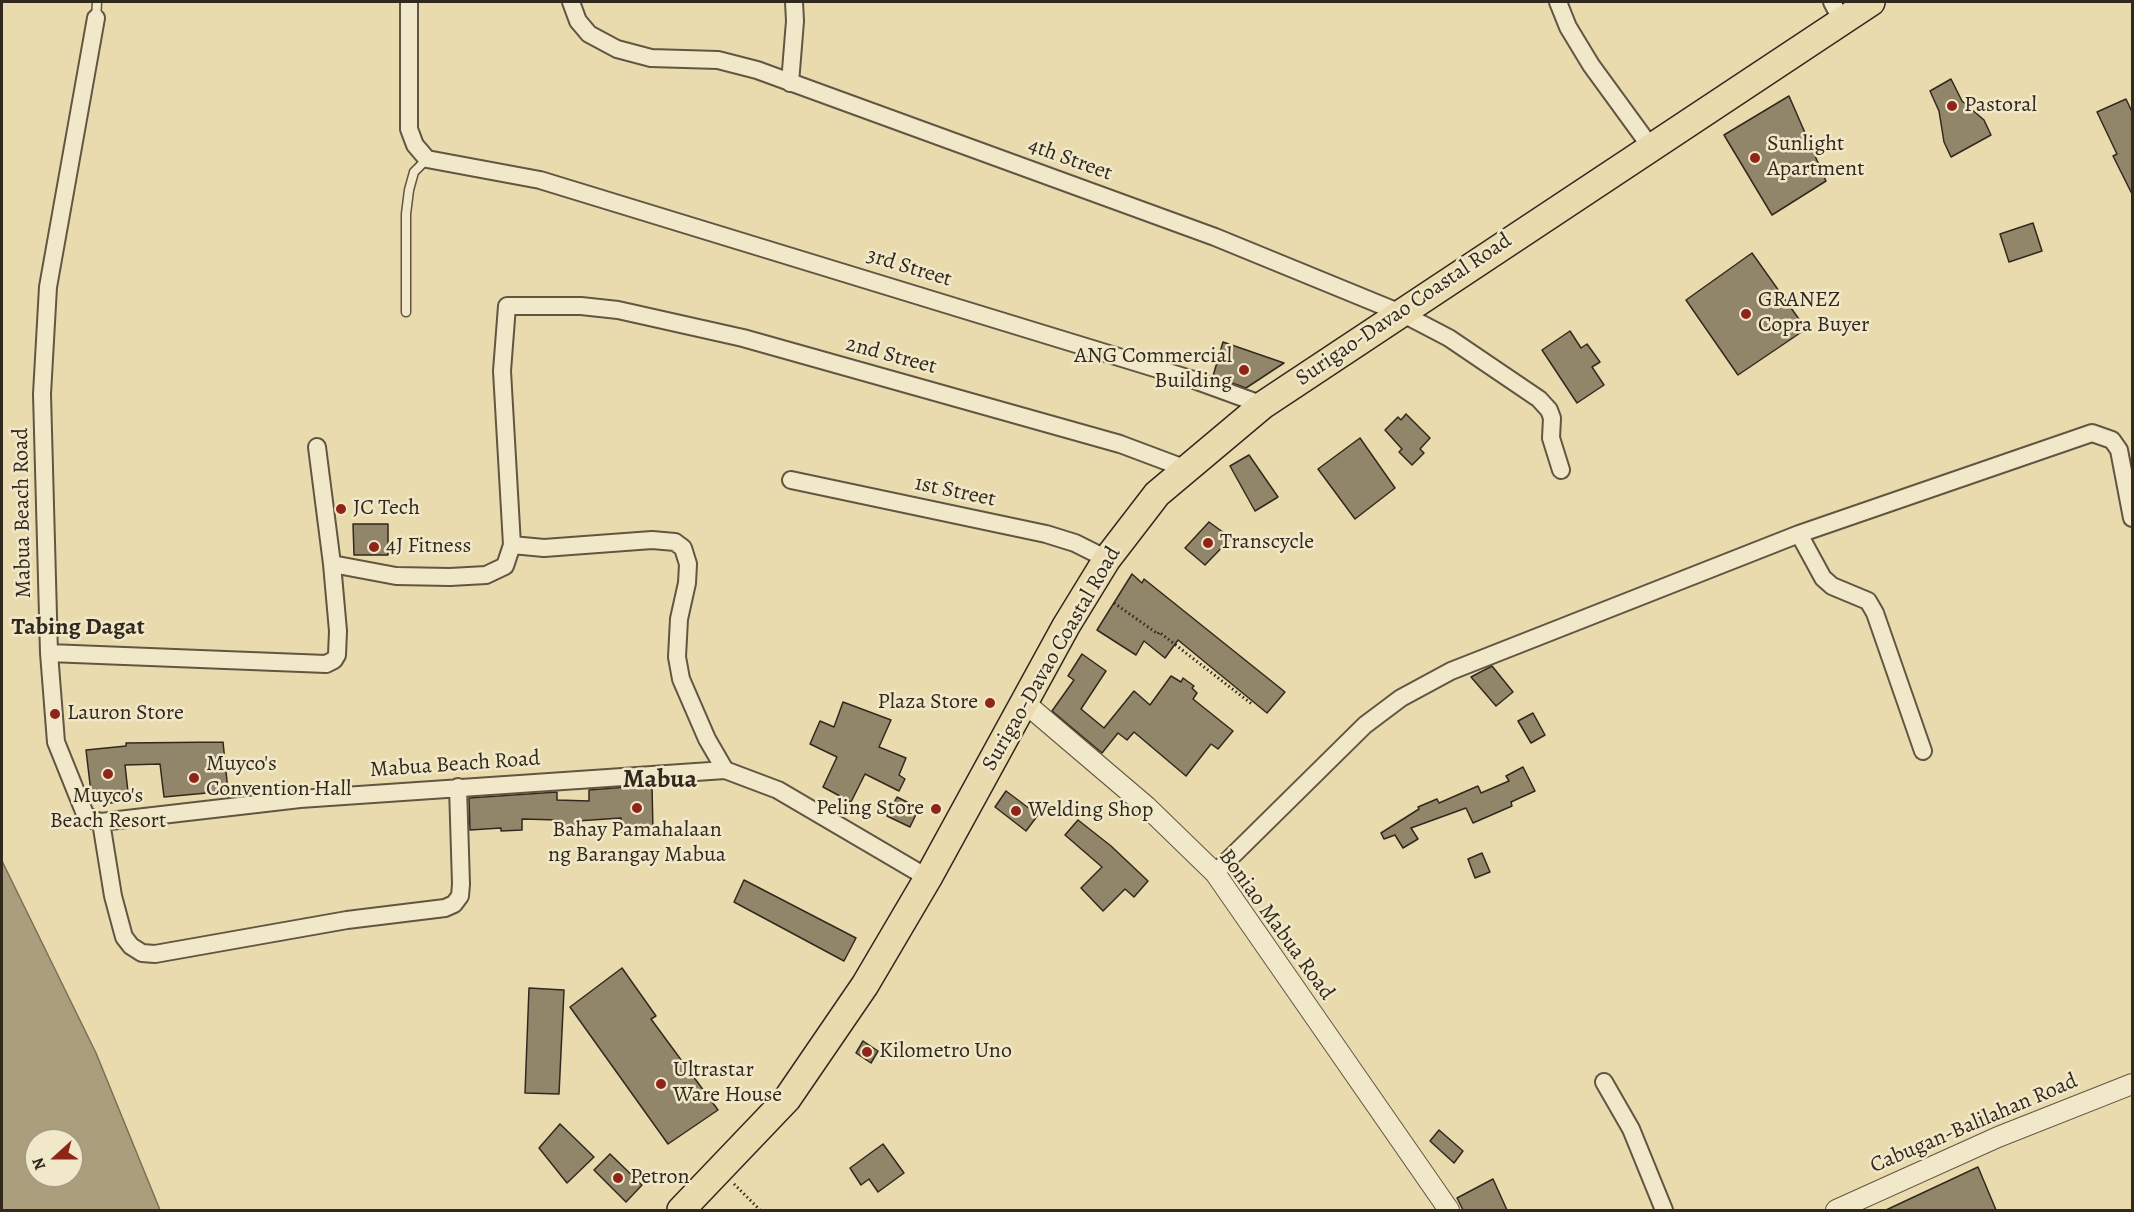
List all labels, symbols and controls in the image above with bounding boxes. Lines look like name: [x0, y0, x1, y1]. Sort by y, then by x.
place label: Pastoral: [1964, 93, 2037, 119]
marker: Pastoral: [1945, 99, 1959, 113]
place label: Sunlight Apartment: [1767, 132, 1864, 184]
street label: 4th Street: [1024, 133, 1116, 187]
marker: Sunlight Apartment: [1748, 151, 1762, 165]
street label: Surigao-Davao Coastal Road: [1291, 228, 1517, 392]
street label: 3rd Street: [863, 243, 955, 293]
place label: GRANEZ Copra Buyer: [1758, 288, 1869, 340]
marker: GRANEZ Copra Buyer: [1739, 307, 1753, 321]
street label: 2nd Street: [843, 331, 939, 381]
place label: ANG Commercial Building: [1074, 344, 1232, 396]
marker: ANG Commercial Building: [1237, 363, 1251, 377]
street label: Mabua Beach Road: [8, 427, 38, 599]
street label: 1st Street: [912, 471, 998, 513]
place label: JC Tech: [353, 496, 420, 522]
marker: JC Tech: [334, 502, 348, 516]
place label: Transcycle: [1220, 530, 1314, 556]
place label: 4J Fitness: [386, 534, 471, 560]
marker: Transcycle: [1201, 536, 1215, 550]
marker: 4J Fitness: [367, 540, 381, 554]
street label: Surigao-Davao Coastal Road: [977, 542, 1127, 776]
district label: Tabing Dagat: [11, 614, 145, 642]
place label: Plaza Store: [878, 690, 978, 716]
marker: Plaza Store: [983, 696, 997, 710]
place label: Lauron Store: [67, 701, 184, 727]
marker: Lauron Store: [48, 707, 62, 721]
street label: Mabua Beach Road: [369, 746, 541, 784]
place label: Muyco's Convention Hall: [206, 752, 351, 804]
district label: Mabua: [623, 765, 697, 797]
marker: Muyco's Beach Resort: [101, 767, 115, 781]
marker: Muyco's Convention Hall: [187, 771, 201, 785]
place label: Muyco's Beach Resort: [50, 784, 166, 836]
place label: Peling Store: [816, 796, 924, 822]
place label: Welding Shop: [1028, 798, 1153, 824]
marker: Bahay Pamahalaan ng Barangay Mabua: [630, 801, 644, 815]
marker: Peling Store: [929, 802, 943, 816]
marker: Welding Shop: [1009, 804, 1023, 818]
place label: Bahay Pamahalaan ng Barangay Mabua: [548, 818, 726, 870]
street label: Boniao Mabua Road: [1212, 844, 1340, 1006]
place label: Kilometro Uno: [879, 1039, 1012, 1065]
marker: Kilometro Uno: [860, 1045, 874, 1059]
place label: Ultrastar Ware House: [673, 1058, 782, 1110]
street label: Cabugan-Balilahan Road: [1866, 1068, 2082, 1180]
marker: Ultrastar Ware House: [654, 1077, 668, 1091]
north arrow: [24, 1128, 84, 1188]
text: N: [27, 1154, 51, 1173]
place label: Petron: [630, 1165, 689, 1191]
marker: Petron: [611, 1171, 625, 1185]

